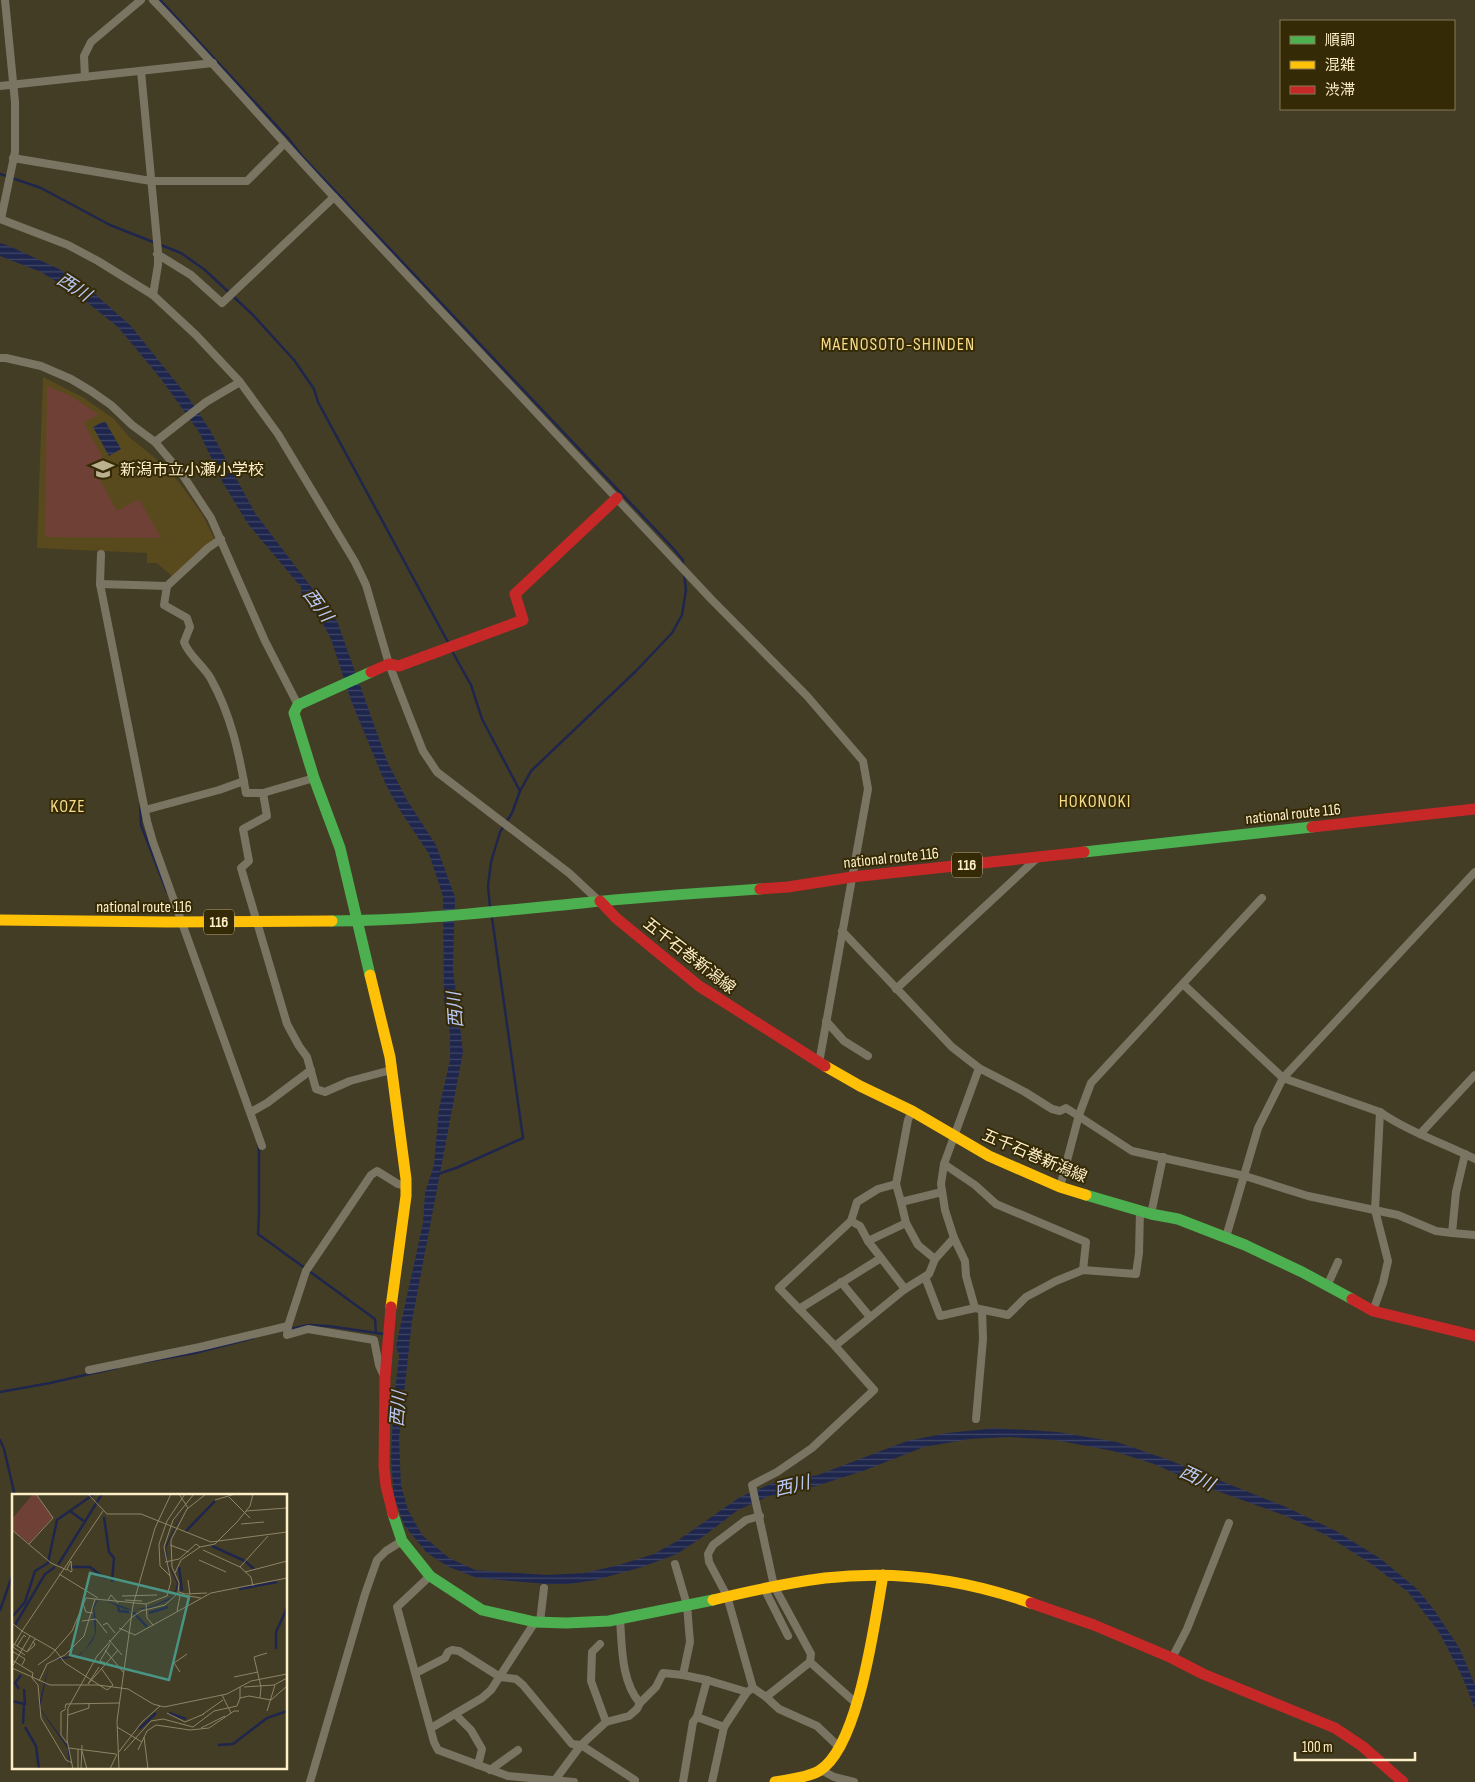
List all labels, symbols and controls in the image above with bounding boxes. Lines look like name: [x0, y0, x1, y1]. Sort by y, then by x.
legend: [1280, 20, 1455, 110]
text: 順調: [1325, 31, 1355, 50]
text: 混雑: [1325, 56, 1355, 75]
text: 渋滞: [1325, 81, 1355, 100]
water label: 西川: [53, 269, 96, 307]
district label: MAENOSOTO-SHINDEN: [821, 334, 975, 355]
school or university icon: 新潟市立小瀬小学校: [90, 456, 116, 482]
place label: 新潟市立小瀬小学校: [120, 461, 264, 480]
water label: 西川: [299, 585, 338, 628]
district label: HOKONOKI: [1059, 791, 1131, 812]
district label: KOZE: [50, 796, 86, 817]
street label: national route 116: [1245, 800, 1342, 829]
street label: national route 116: [843, 844, 940, 873]
road number: 116: [952, 852, 982, 878]
street label: national route 116: [96, 898, 192, 917]
road number: 116: [204, 910, 234, 934]
street label: 五千石巻新潟線: [639, 914, 739, 998]
water label: 西川: [444, 989, 467, 1029]
street label: 五千石巻新潟線: [979, 1126, 1090, 1187]
water label: 西川: [387, 1388, 410, 1428]
water label: 西川: [1176, 1461, 1219, 1496]
water label: 西川: [772, 1472, 814, 1501]
inset map: [12, 1494, 288, 1770]
scale bar: [1295, 1730, 1415, 1762]
text: 100 m: [1302, 1738, 1333, 1757]

